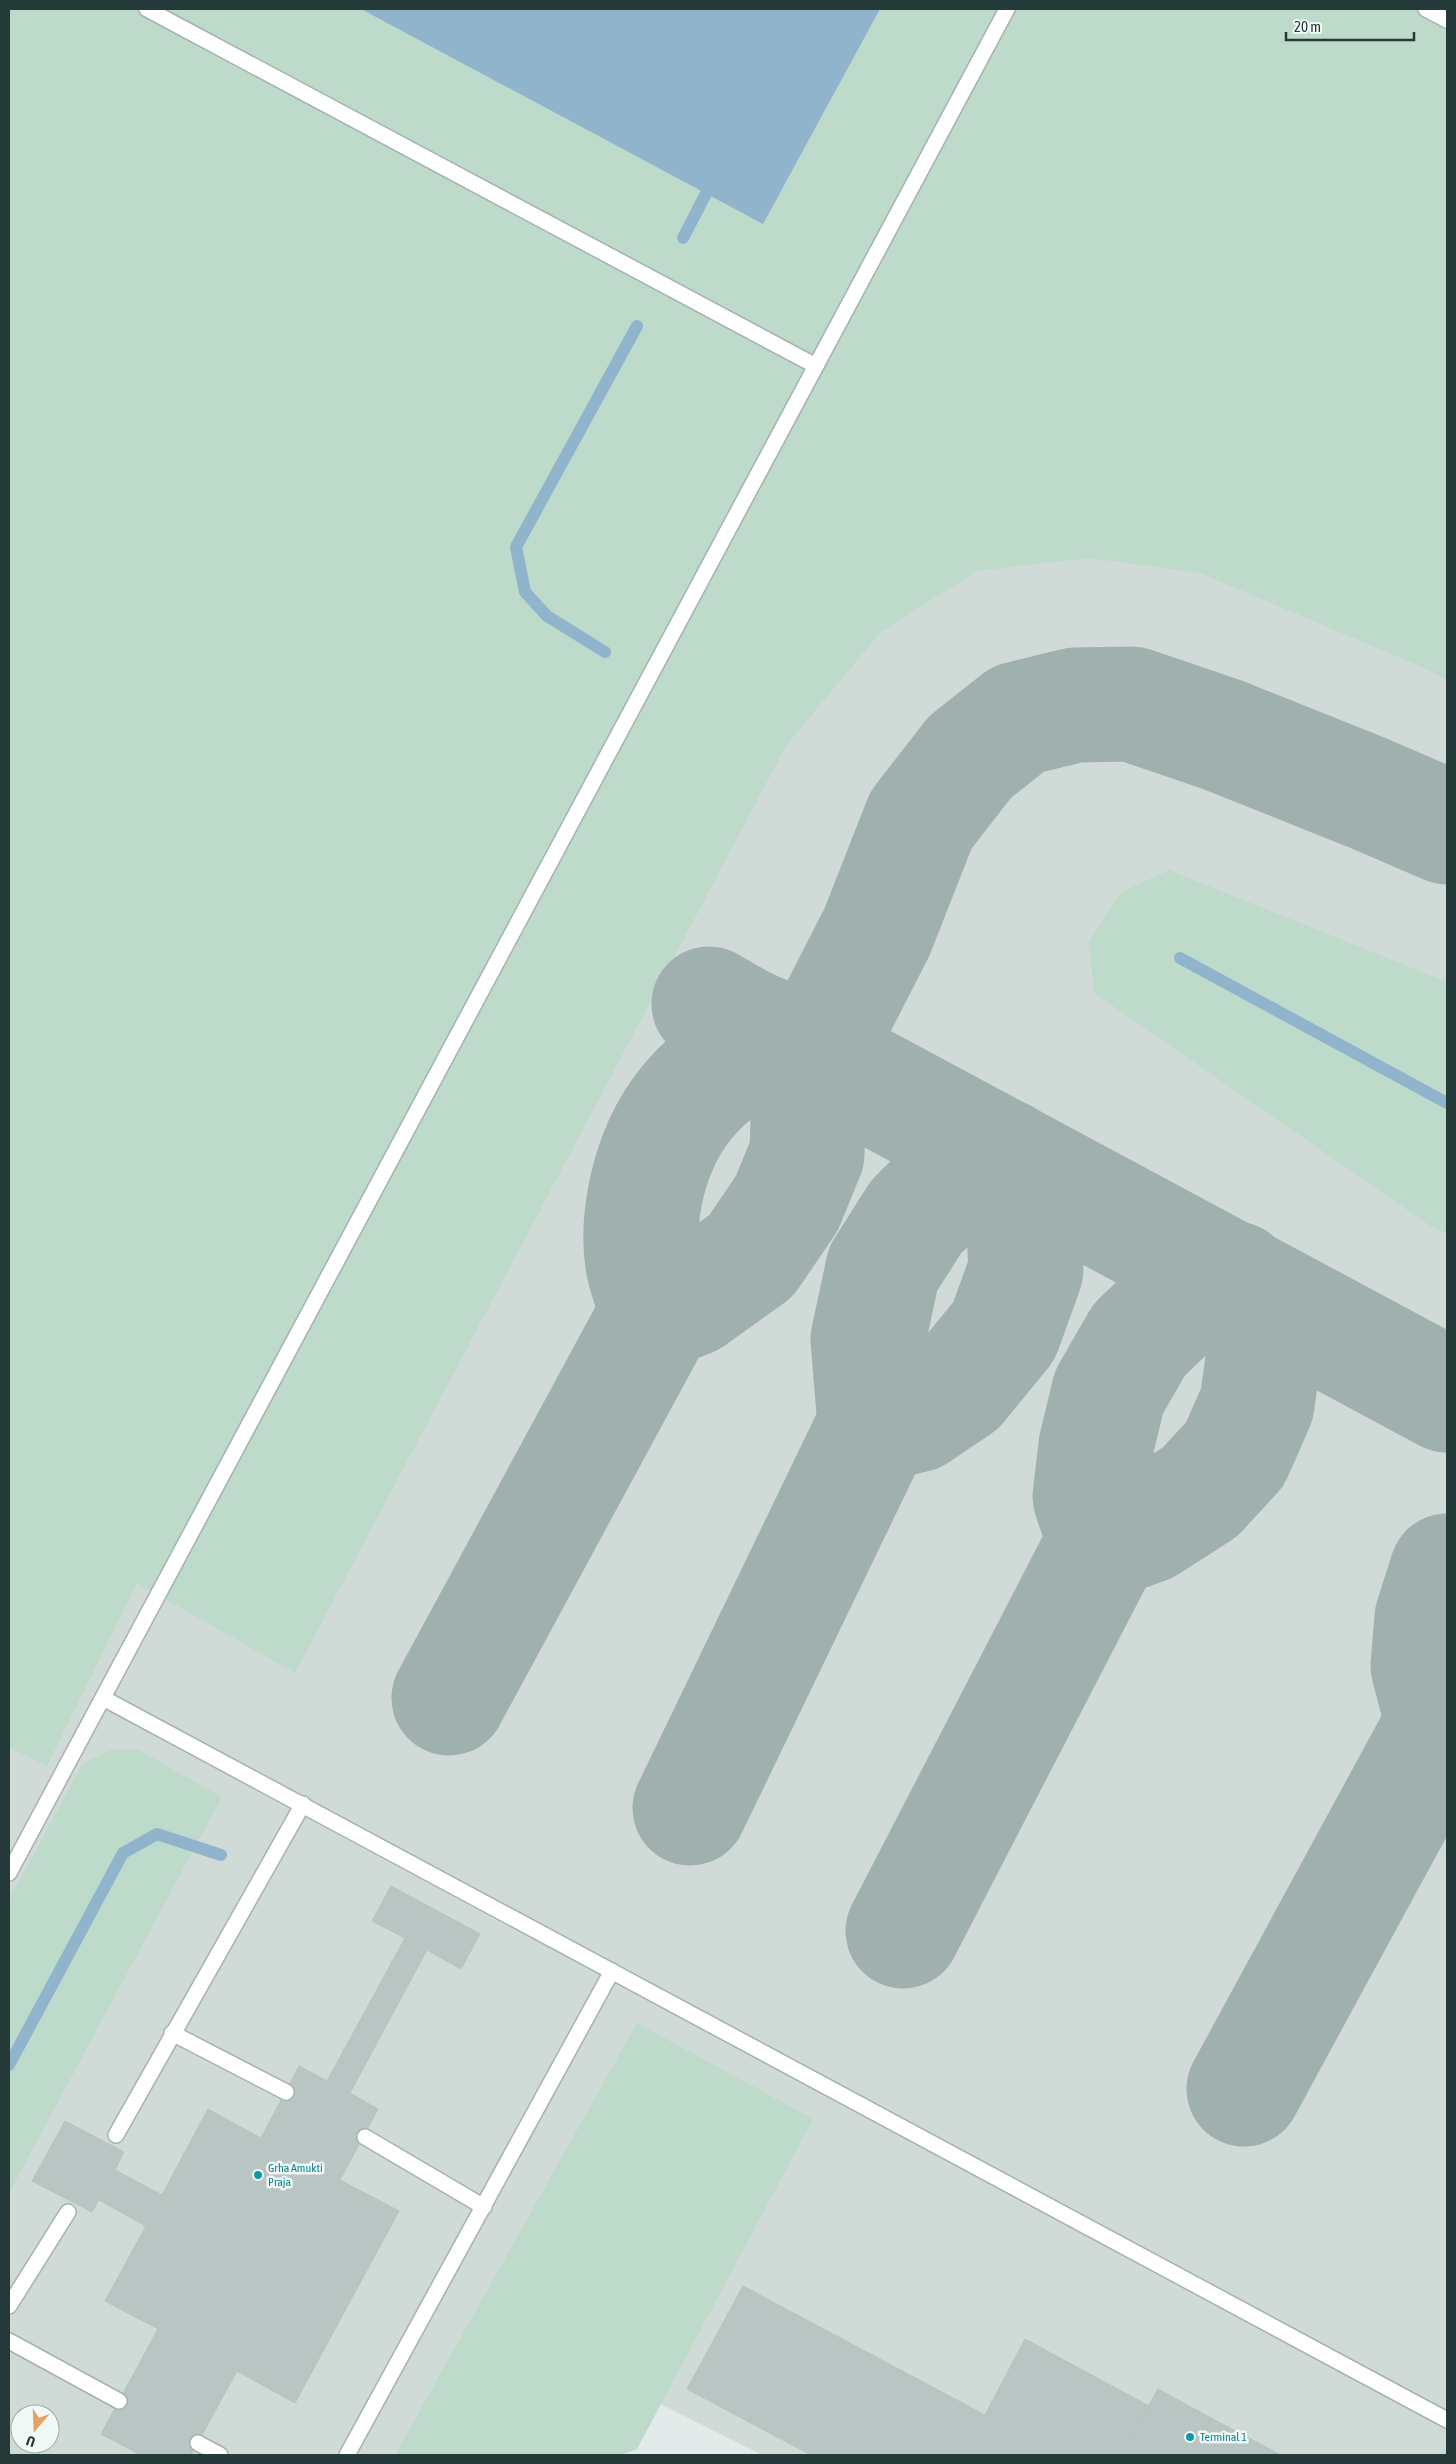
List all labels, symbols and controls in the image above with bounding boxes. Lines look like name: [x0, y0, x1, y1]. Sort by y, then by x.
scale bar: [1286, 10, 1414, 42]
text: 20 m: [1294, 18, 1321, 35]
place label: Grha Amukti Praja: [268, 2161, 323, 2189]
marker: Grha Amukti Praja: [252, 2169, 264, 2181]
north arrow: [10, 2404, 60, 2454]
place label: Terminal 1: [1200, 2430, 1247, 2444]
marker: Terminal 1: [1184, 2431, 1196, 2443]
text: U: [24, 2432, 37, 2450]

